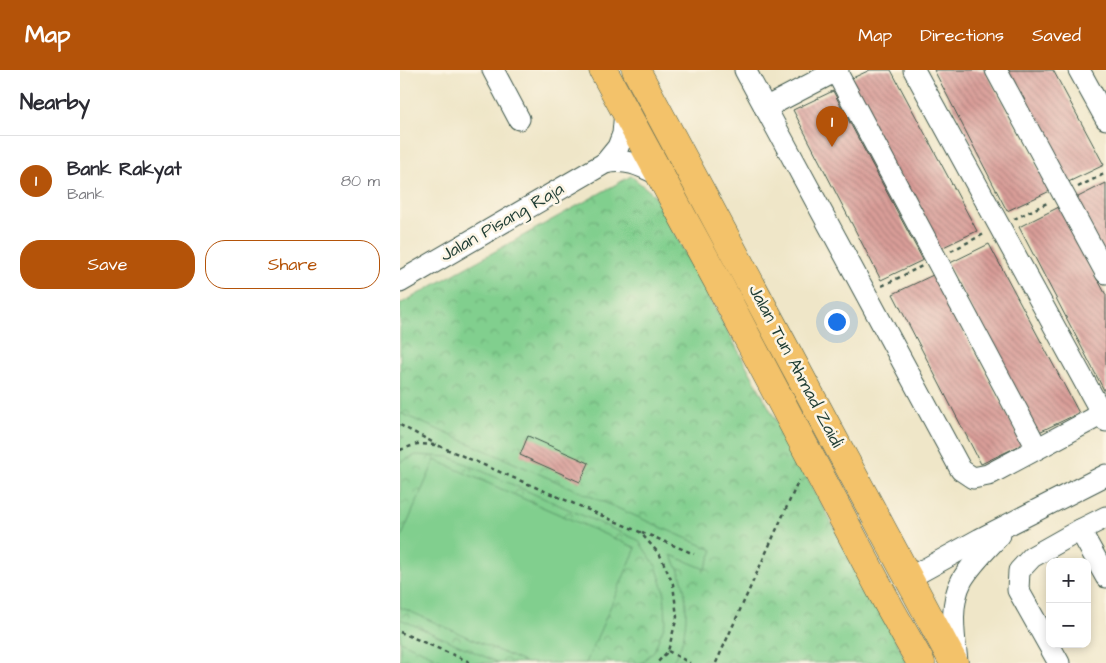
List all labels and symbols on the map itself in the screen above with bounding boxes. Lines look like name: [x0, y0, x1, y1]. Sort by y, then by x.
pin: 1: [816, 106, 848, 147]
street label: Jalan Pisang Raja: [436, 176, 569, 268]
street label: Jalan Tun Ahmad Zaidi: [742, 280, 850, 452]
your location: [824, 309, 850, 335]

